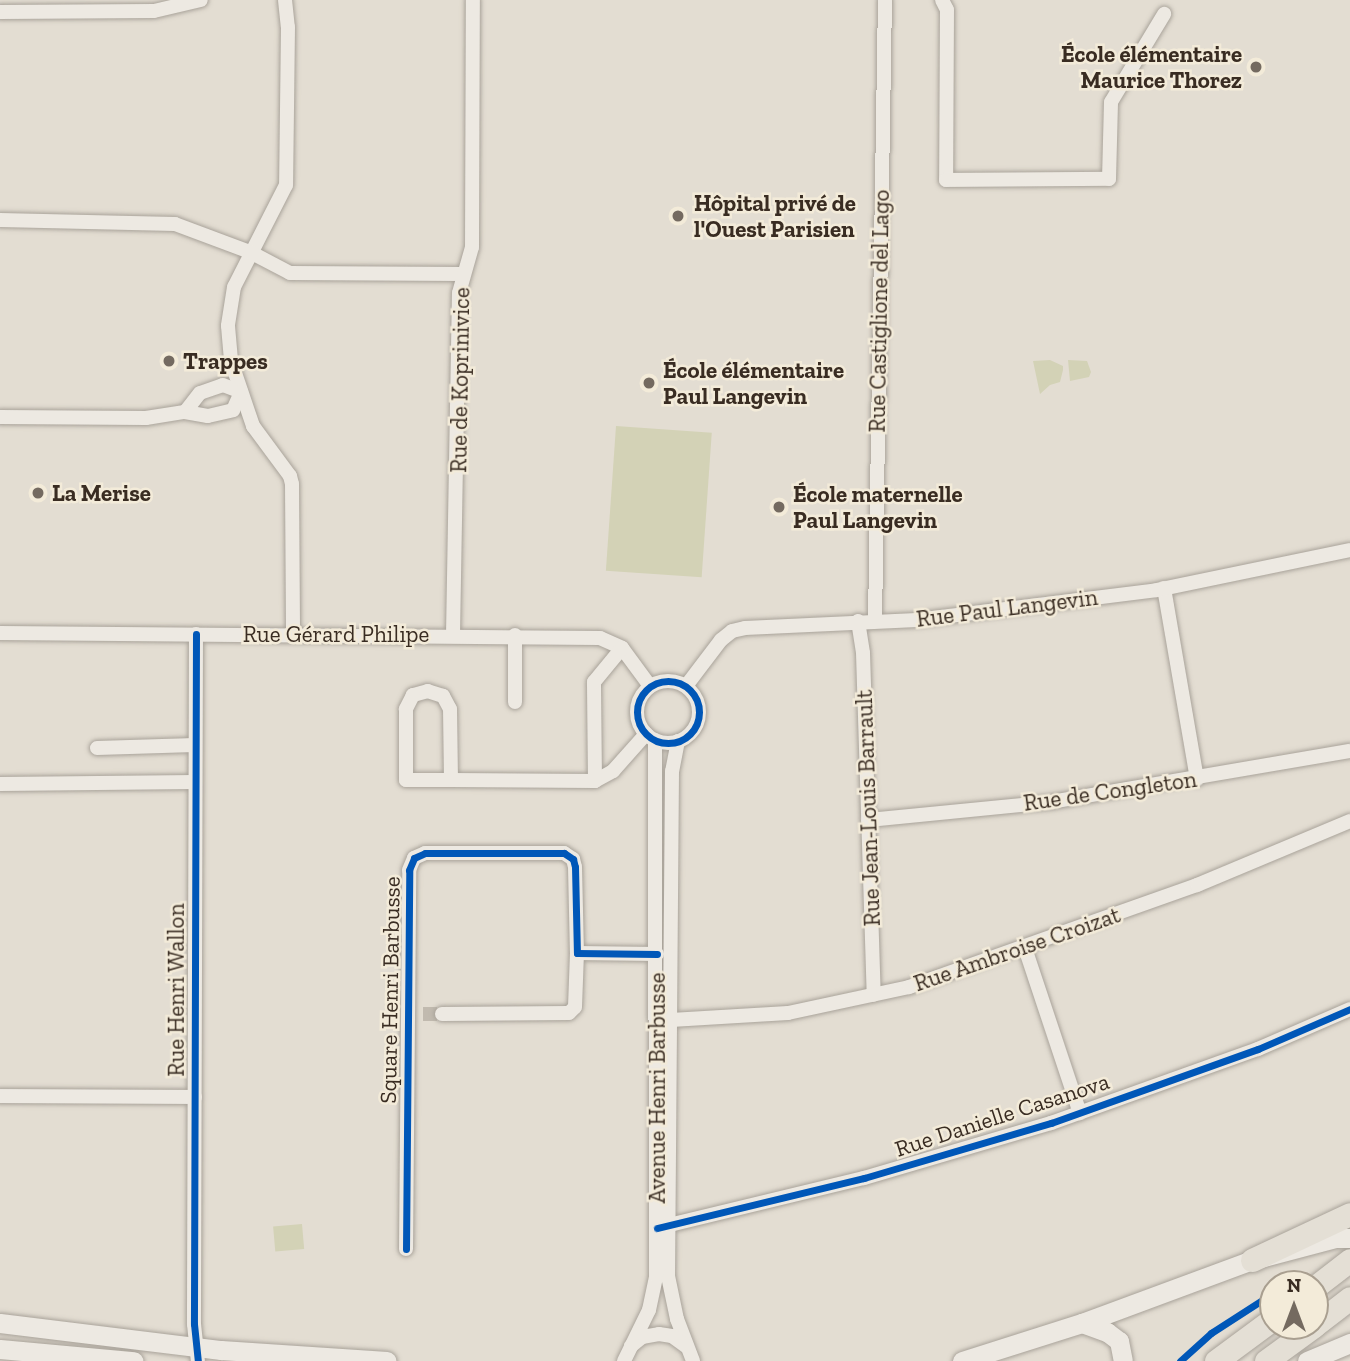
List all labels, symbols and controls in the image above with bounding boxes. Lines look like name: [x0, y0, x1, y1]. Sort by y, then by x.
place label: École élémentaire Maurice Thorez: [1061, 40, 1242, 94]
marker: École élémentaire Maurice Thorez: [1248, 59, 1264, 75]
place label: Hôpital privé de l'Ouest Parisien: [694, 189, 856, 243]
street label: Rue Castiglione del Lago: [863, 189, 895, 433]
marker: Hôpital privé de l'Ouest Parisien: [668, 206, 688, 226]
street label: Rue de Koprinivice: [445, 287, 475, 473]
place label: Trappes: [183, 347, 268, 375]
marker: Trappes: [161, 353, 177, 369]
place label: École élémentaire Paul Langevin: [663, 356, 844, 410]
marker: École élémentaire Paul Langevin: [641, 375, 657, 391]
place label: La Merise: [52, 479, 151, 507]
place label: École maternelle Paul Langevin: [793, 480, 963, 534]
marker: La Merise: [30, 485, 46, 501]
marker: École maternelle Paul Langevin: [771, 499, 787, 515]
street label: Rue Paul Langevin: [915, 583, 1099, 633]
street label: Rue Gérard Philipe: [243, 620, 429, 648]
street label: Rue Jean-Louis Barrault: [850, 689, 886, 927]
street label: Rue de Congleton: [1022, 765, 1198, 817]
street label: Square Henri Barbusse: [374, 876, 406, 1104]
street label: Rue Ambroise Croizat: [910, 901, 1124, 997]
street label: Rue Henri Wallon: [162, 903, 190, 1077]
street label: Avenue Henri Barbusse: [643, 972, 671, 1204]
street label: Rue Danielle Casanova: [891, 1067, 1113, 1163]
north arrow: [1259, 1270, 1329, 1340]
text: N: [1287, 1274, 1301, 1297]

